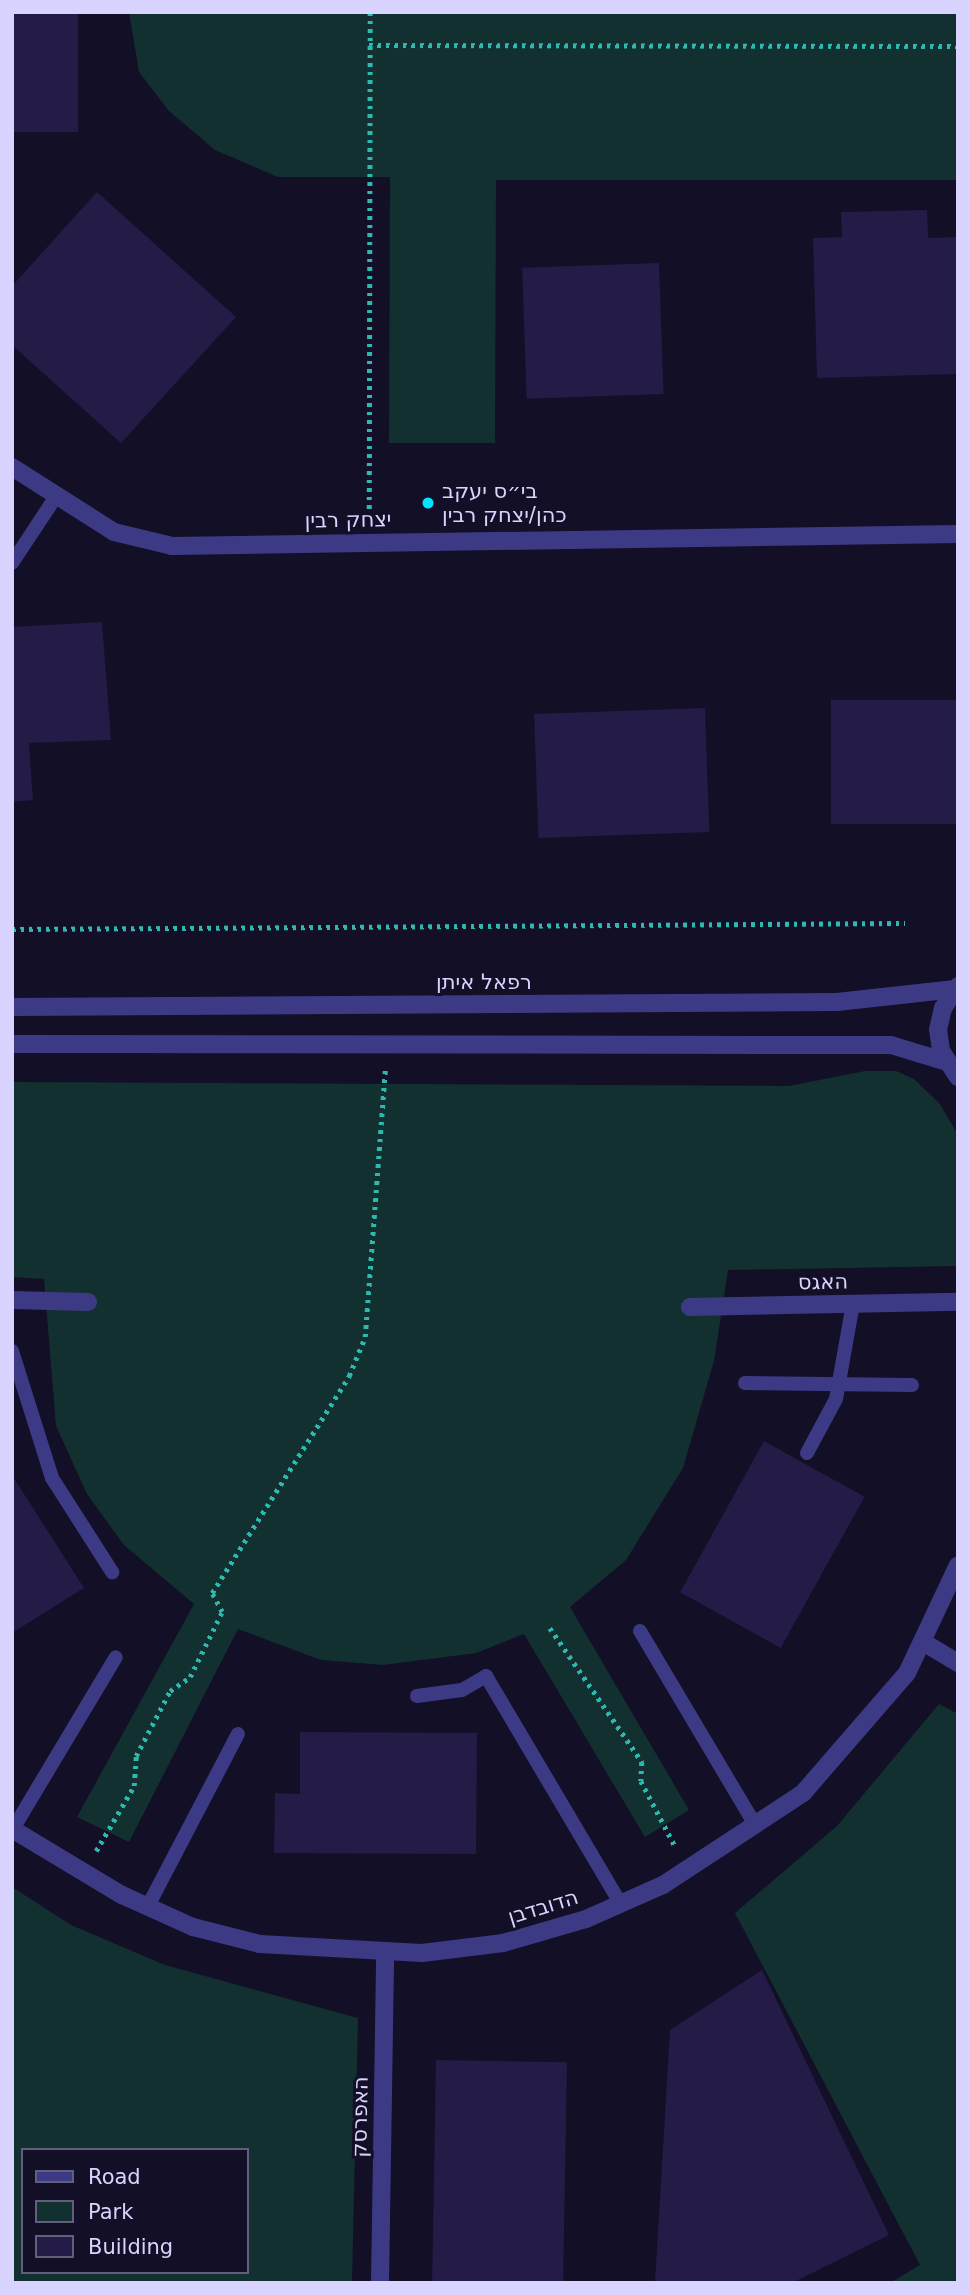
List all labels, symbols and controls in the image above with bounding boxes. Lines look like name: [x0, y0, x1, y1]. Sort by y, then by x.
place label: בי״ס יעקב כהן/יצחק רבין: [442, 478, 566, 528]
marker: בי״ס יעקב כהן/יצחק רבין: [420, 495, 436, 511]
street label: יצחק רבין: [304, 507, 392, 533]
street label: רפאל איתן: [436, 969, 532, 995]
street label: האגס: [798, 1269, 848, 1295]
street label: הדובדבן: [505, 1884, 581, 1930]
street label: האפרסק: [347, 2076, 373, 2158]
legend: [21, 2148, 248, 2274]
text: Road: [88, 2165, 141, 2189]
text: Park: [88, 2200, 133, 2224]
text: Building: [88, 2235, 173, 2259]

